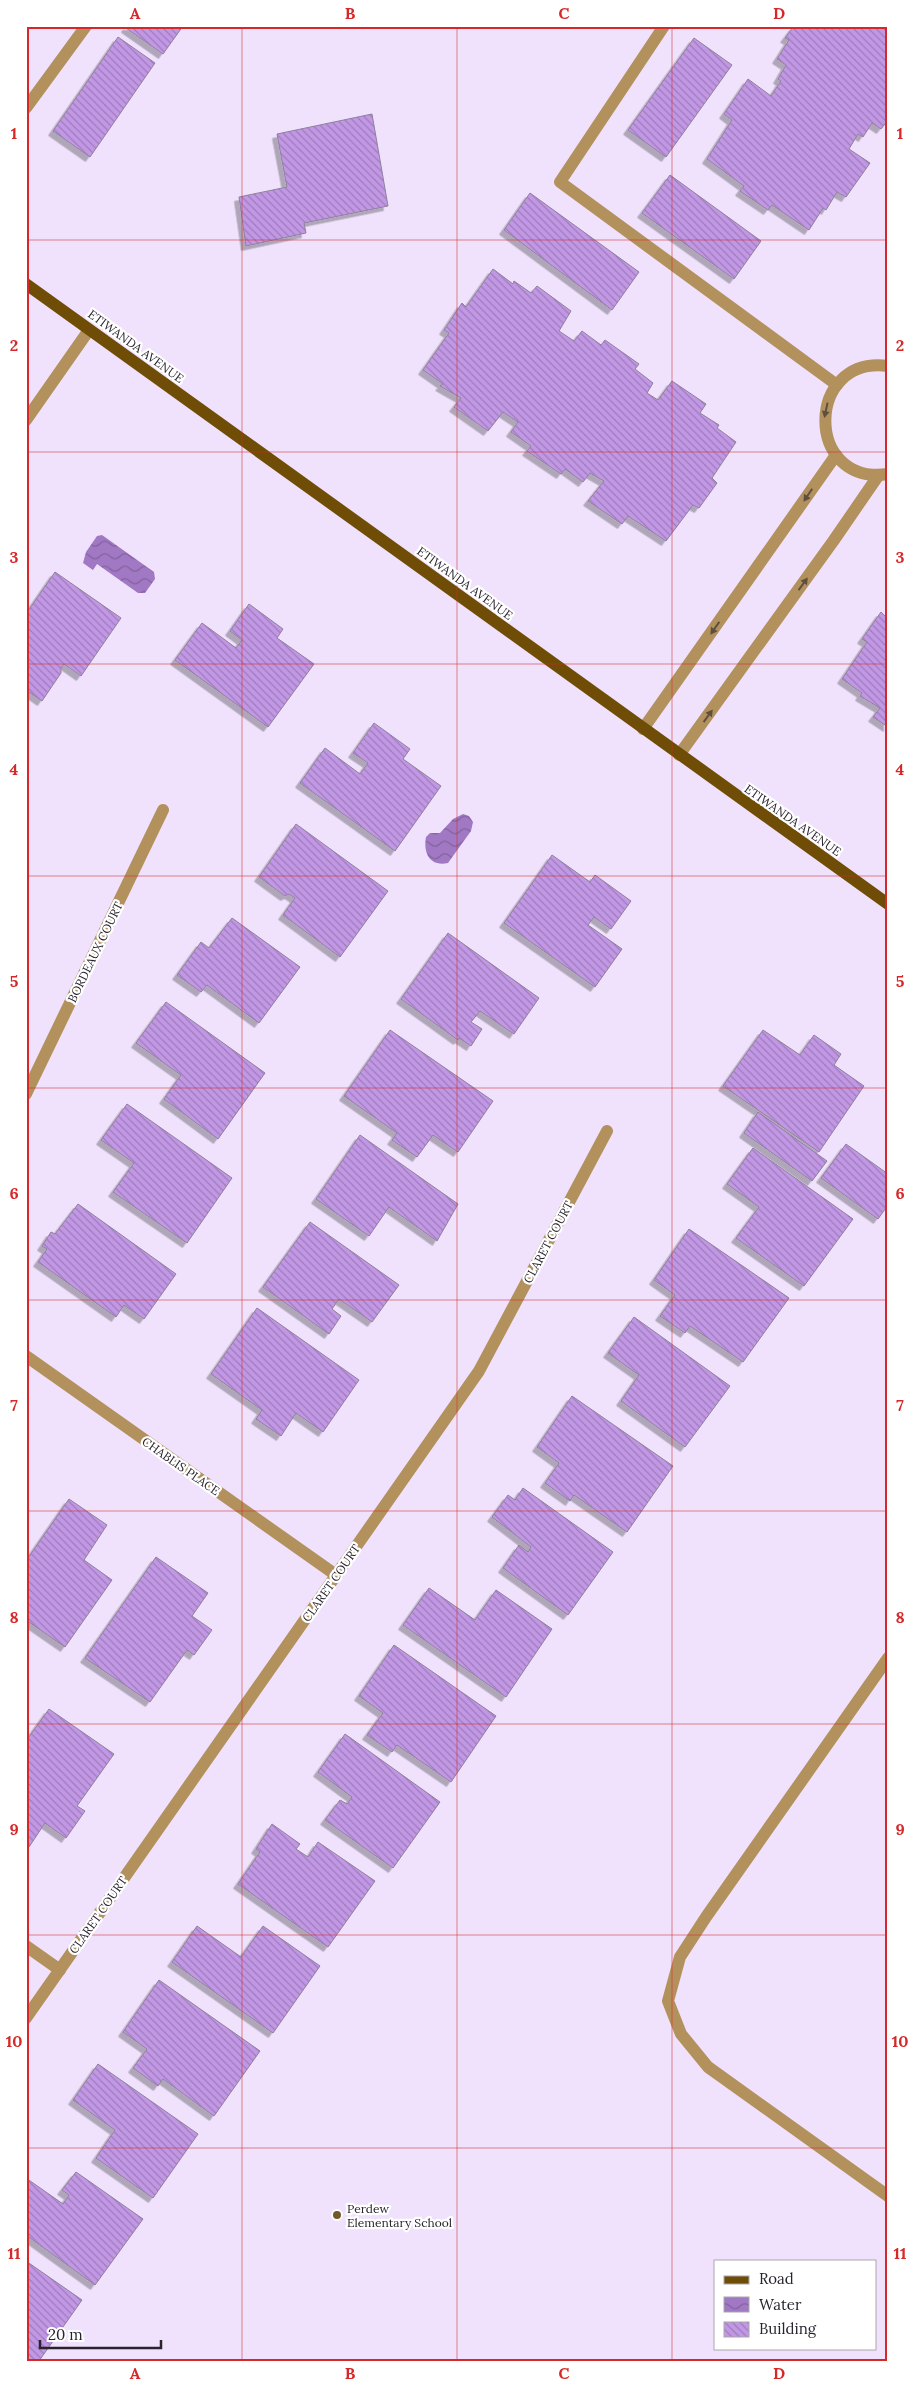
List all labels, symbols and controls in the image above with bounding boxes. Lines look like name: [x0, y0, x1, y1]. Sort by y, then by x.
text: A: [130, 3, 141, 23]
text: B: [345, 3, 356, 23]
text: C: [558, 3, 570, 23]
text: D: [773, 3, 785, 23]
text: 1: [11, 123, 17, 143]
text: 1: [897, 123, 903, 143]
street label: ETIWANDA AVENUE: [85, 306, 187, 386]
text: 2: [10, 335, 18, 355]
text: 2: [896, 335, 904, 355]
one-way arrow: [822, 402, 830, 417]
one-way arrow: [804, 488, 813, 502]
street label: ETIWANDA AVENUE: [414, 543, 516, 623]
text: 3: [10, 547, 19, 567]
text: 3: [896, 547, 905, 567]
one-way arrow: [798, 577, 808, 591]
one-way arrow: [710, 621, 720, 635]
one-way arrow: [703, 709, 713, 723]
text: 4: [10, 759, 19, 779]
text: 4: [896, 759, 905, 779]
street label: ETIWANDA AVENUE: [742, 781, 844, 859]
street label: BORDEAUX COURT: [64, 899, 126, 1005]
text: 5: [10, 971, 19, 991]
text: 5: [896, 971, 905, 991]
text: 6: [9, 1183, 19, 1203]
text: 6: [895, 1183, 905, 1203]
street label: CLARET COURT: [520, 1198, 576, 1286]
text: 7: [10, 1395, 18, 1415]
text: 7: [896, 1395, 904, 1415]
street label: CHABLIS PLACE: [139, 1434, 223, 1498]
street label: CLARET COURT: [299, 1541, 363, 1625]
text: 8: [9, 1607, 19, 1627]
text: 8: [895, 1607, 905, 1627]
text: 9: [9, 1819, 19, 1839]
text: 9: [895, 1819, 905, 1839]
street label: CLARET COURT: [66, 1873, 130, 1957]
text: 10: [6, 2031, 22, 2051]
text: 10: [892, 2031, 908, 2051]
place label: Perdew Elementary School: [347, 2201, 452, 2230]
marker: Perdew Elementary School: [331, 2209, 343, 2221]
text: 11: [8, 2243, 21, 2263]
text: 11: [894, 2243, 907, 2263]
legend: [714, 2260, 876, 2350]
text: Road: [759, 2269, 794, 2288]
text: Water: [759, 2295, 802, 2314]
scale bar: [40, 2317, 161, 2349]
text: Building: [759, 2319, 817, 2338]
text: 20 m: [48, 2325, 83, 2344]
text: A: [130, 2363, 141, 2383]
text: B: [345, 2363, 356, 2383]
text: C: [558, 2363, 570, 2383]
text: D: [773, 2363, 785, 2383]

